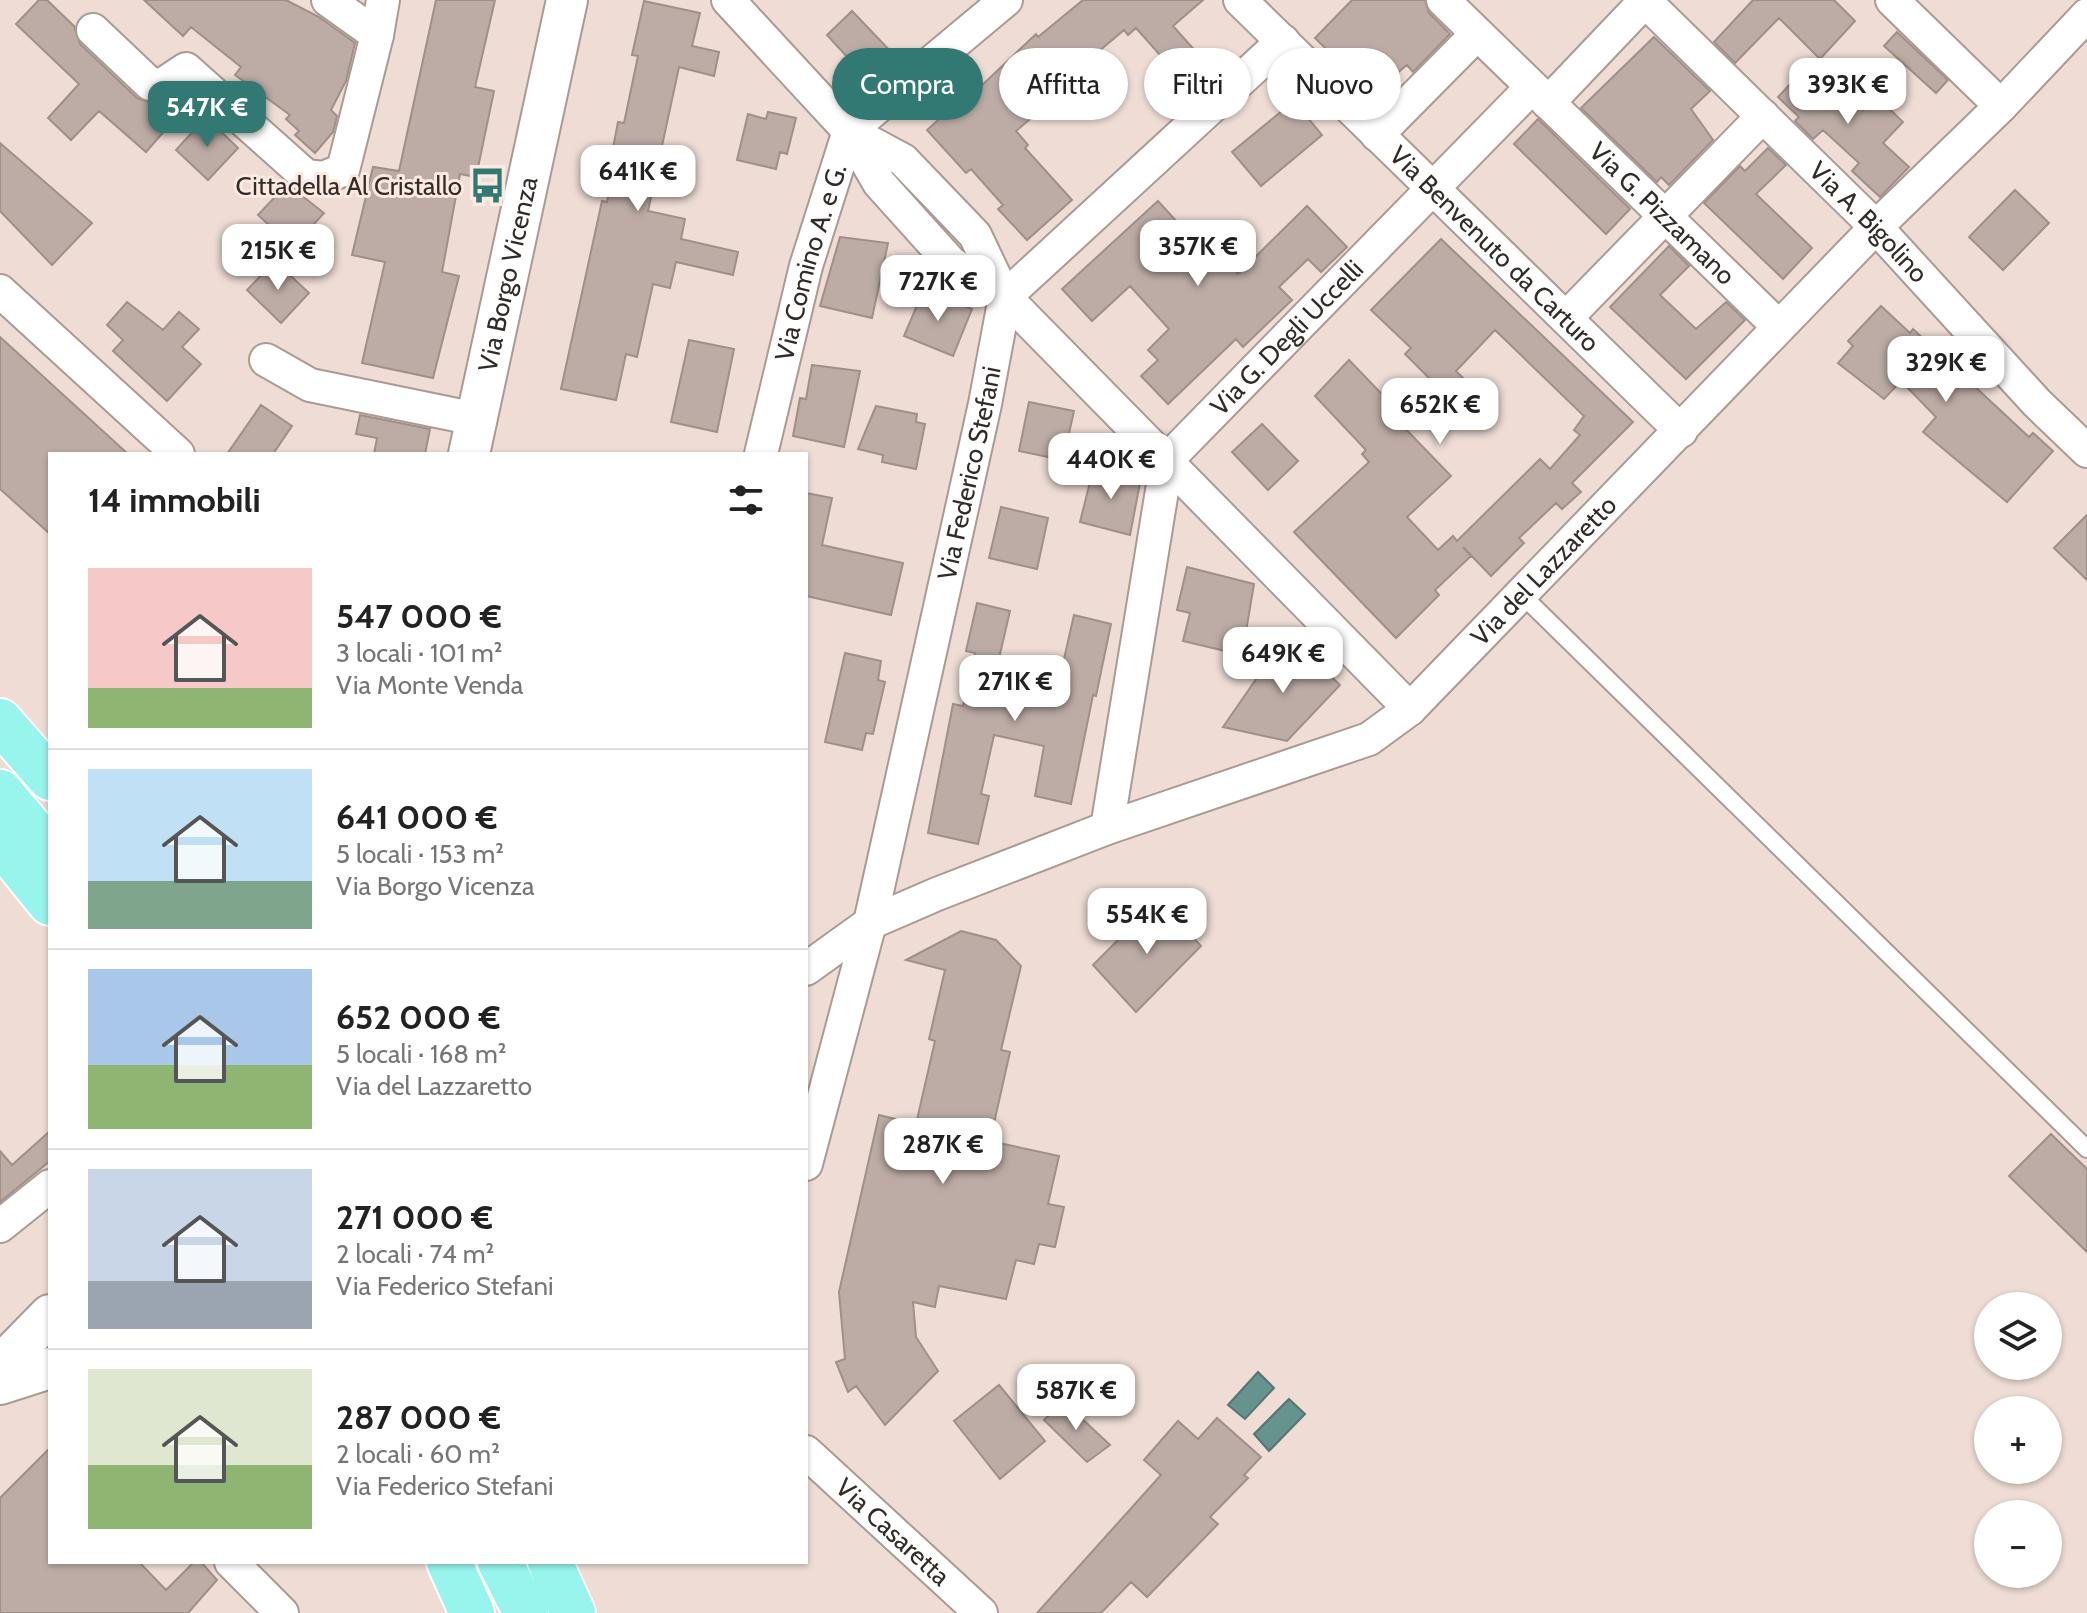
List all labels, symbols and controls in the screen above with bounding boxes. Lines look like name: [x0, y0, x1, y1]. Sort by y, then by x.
chip: Compra: [832, 48, 983, 120]
chip: Affitta: [999, 48, 1128, 120]
chip: Filtri: [1144, 48, 1251, 120]
chip: Nuovo: [1267, 48, 1401, 120]
pin: 393K €: [1783, 58, 1913, 126]
text: 393K €: [1807, 68, 1889, 100]
pin: 547K €: [142, 81, 272, 149]
text: 547K €: [166, 91, 248, 123]
street label: Via G. Pizzamano: [1583, 135, 1742, 291]
street label: Via Benvenuto da Carturo: [1383, 139, 1606, 358]
pin: 641K €: [573, 145, 703, 213]
text: 641K €: [599, 155, 677, 187]
street label: Via A. Bigolino: [1803, 155, 1935, 289]
street label: Via Comino A. e G.: [768, 160, 854, 364]
bus stop icon: Cittadella Al Cristallo: [469, 167, 507, 205]
place label: Cittadella Al Cristallo: [235, 170, 462, 202]
street label: Via Borgo Vicenza: [471, 173, 545, 375]
pin: 357K €: [1133, 220, 1263, 288]
pin: 215K €: [213, 224, 343, 292]
text: 357K €: [1158, 230, 1238, 262]
text: 215K €: [240, 234, 316, 266]
street label: Via G. Degli Uccelli: [1204, 253, 1370, 422]
pin: 727K €: [873, 255, 1003, 323]
text: 727K €: [898, 265, 978, 297]
pin: 329K €: [1881, 336, 2011, 404]
text: 329K €: [1905, 346, 1987, 378]
street label: Via Federico Stefani: [930, 364, 1008, 583]
pin: 652K €: [1375, 378, 1505, 446]
text: 652K €: [1399, 388, 1481, 420]
pin: 440K €: [1046, 433, 1176, 501]
text: 440K €: [1066, 443, 1156, 475]
icon: filters: [724, 478, 768, 522]
text: 14 immobili: [88, 479, 261, 521]
street label: Via del Lazzaretto: [1464, 489, 1623, 652]
text: 547 000 €: [336, 595, 502, 637]
icon: home: [152, 600, 248, 696]
pin: 649K €: [1218, 627, 1348, 695]
text: 3 locali · 101 m²: [336, 637, 502, 669]
text: 649K €: [1241, 637, 1325, 669]
pin: 271K €: [950, 655, 1080, 723]
text: 271K €: [977, 665, 1053, 697]
text: Via Monte Venda: [336, 669, 523, 701]
text: 641 000 €: [336, 796, 498, 838]
icon: home: [152, 801, 248, 897]
text: 5 locali · 153 m²: [336, 838, 504, 870]
text: Via Borgo Vicenza: [336, 870, 535, 902]
pin: 554K €: [1082, 888, 1212, 956]
text: 554K €: [1106, 898, 1188, 930]
text: 652 000 €: [336, 996, 500, 1038]
icon: home: [152, 1001, 248, 1097]
text: 5 locali · 168 m²: [336, 1038, 506, 1070]
text: Via del Lazzaretto: [336, 1070, 532, 1102]
pin: 287K €: [878, 1118, 1008, 1186]
text: 287K €: [902, 1128, 984, 1160]
text: 271 000 €: [336, 1196, 493, 1238]
icon: home: [152, 1201, 248, 1297]
text: 2 locali · 74 m²: [336, 1238, 494, 1270]
text: Via Federico Stefani: [336, 1270, 554, 1302]
map controls: [1974, 1292, 2062, 1588]
button: layers: [1974, 1292, 2062, 1380]
pin: 587K €: [1011, 1364, 1141, 1432]
text: 587K €: [1035, 1374, 1117, 1406]
text: 287 000 €: [336, 1396, 501, 1438]
button: +: [1974, 1396, 2062, 1484]
icon: home: [152, 1401, 248, 1497]
text: 2 locali · 60 m²: [336, 1438, 500, 1470]
text: Via Federico Stefani: [336, 1470, 554, 1502]
street label: Via Casaretta: [829, 1471, 957, 1593]
button: −: [1974, 1500, 2062, 1588]

